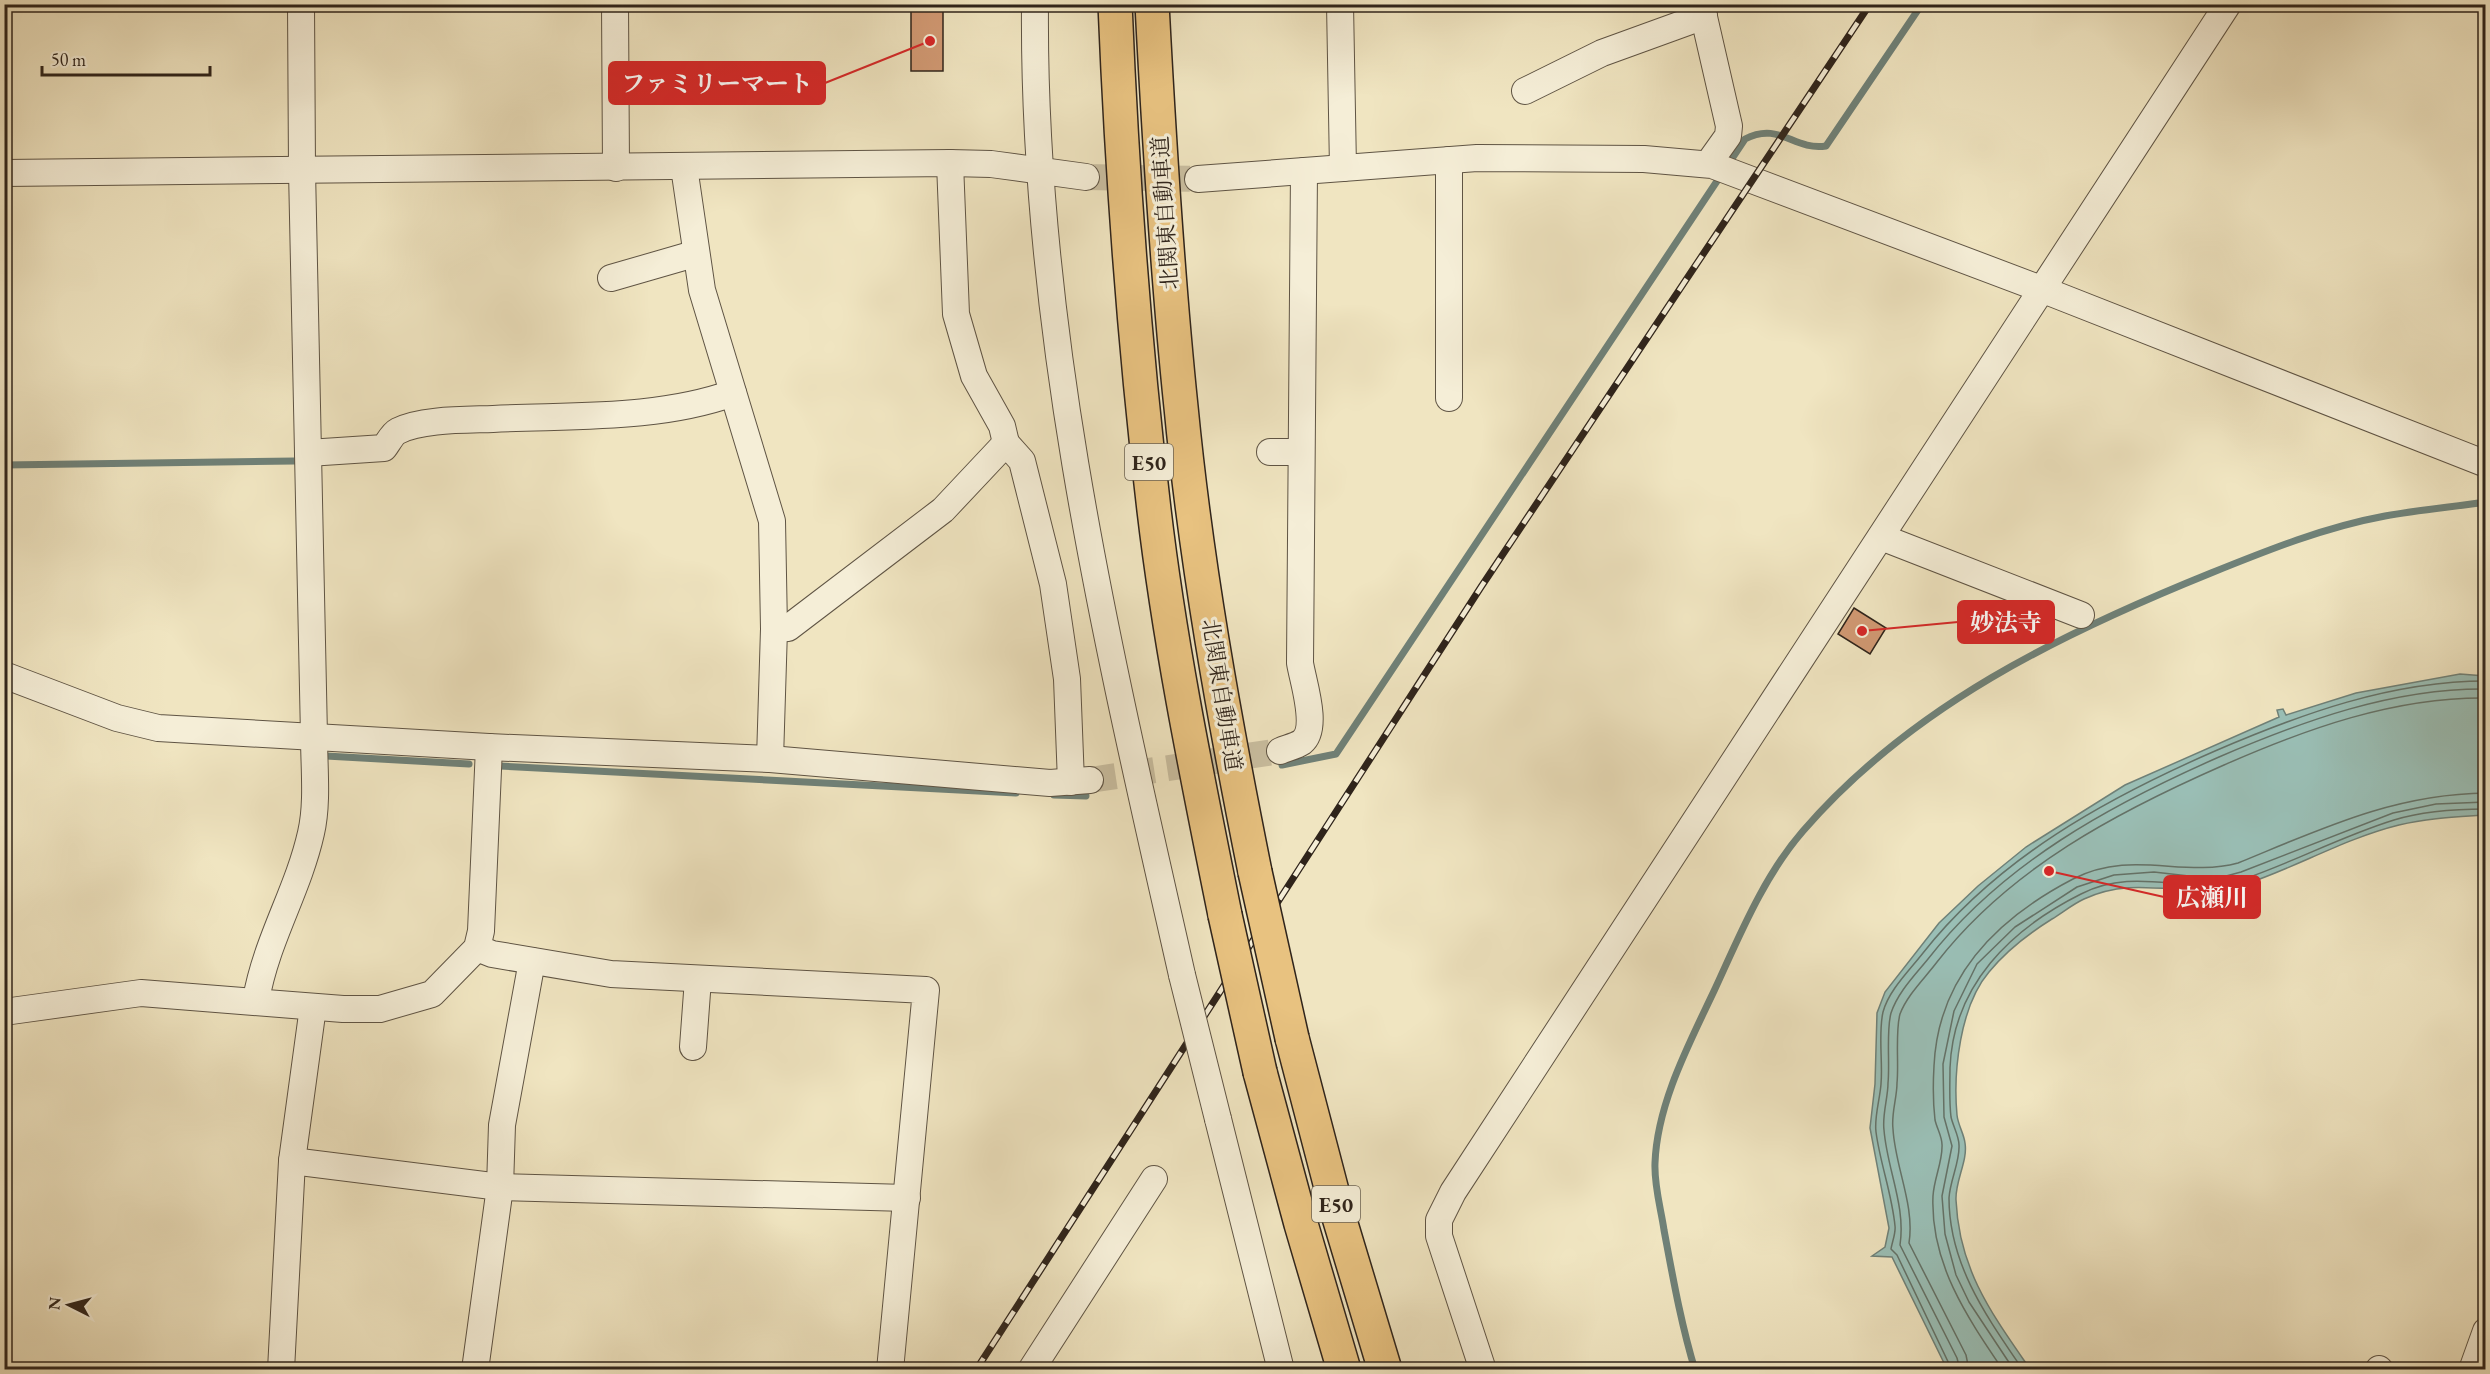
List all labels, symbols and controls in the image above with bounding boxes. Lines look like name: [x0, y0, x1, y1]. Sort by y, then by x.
scale bar: [42, 39, 210, 77]
text: 50 m: [51, 48, 86, 71]
callout: ファミリーマート: [609, 62, 825, 104]
text: ファミリーマート: [621, 68, 813, 99]
street label: 北関東自動車道: [1145, 135, 1185, 291]
road number: E50: [1125, 444, 1173, 480]
callout: 妙法寺: [1958, 601, 2054, 643]
text: 妙法寺: [1970, 607, 2042, 638]
street label: 北関東自動車道: [1196, 617, 1248, 773]
callout: 広瀬川: [2164, 876, 2260, 918]
text: 広瀬川: [2176, 882, 2248, 913]
road number: E50: [1312, 1186, 1360, 1222]
north arrow: [39, 1275, 99, 1335]
text: N: [43, 1296, 66, 1311]

